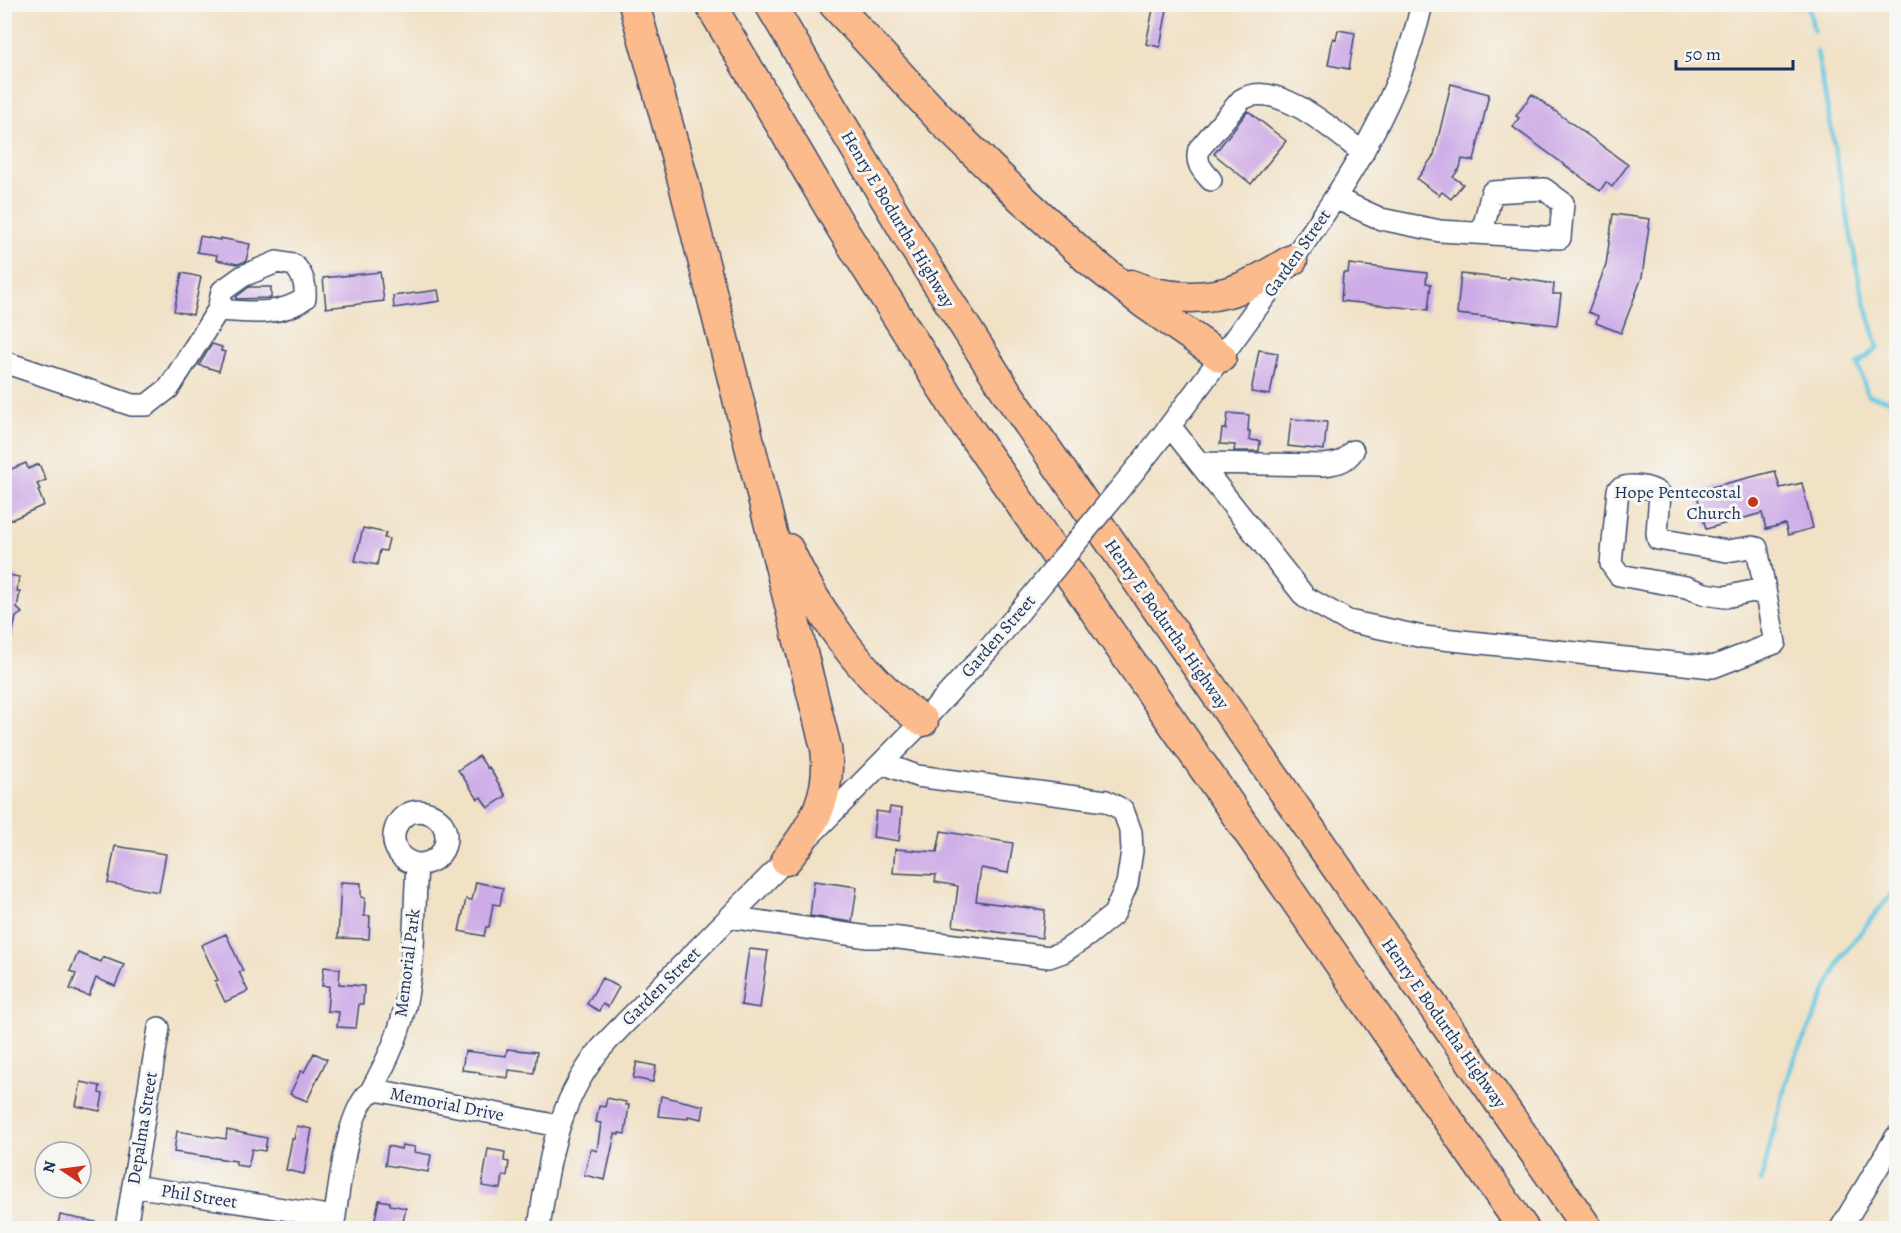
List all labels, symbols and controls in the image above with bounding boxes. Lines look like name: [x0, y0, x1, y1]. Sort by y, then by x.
scale bar: [1676, 33, 1793, 71]
text: 50 m: [1685, 42, 1721, 66]
street label: Henry E Bodurtha Highway: [836, 126, 961, 313]
street label: Garden Street: [1258, 204, 1336, 302]
place label: Hope Pentecostal Church: [1614, 480, 1742, 525]
marker: Hope Pentecostal Church: [1746, 495, 1760, 509]
street label: Henry E Bodurtha Highway: [1099, 534, 1236, 715]
street label: Garden Street: [955, 589, 1041, 682]
street label: Memorial Park: [388, 907, 426, 1019]
street label: Henry E Bodurtha Highway: [1376, 933, 1513, 1114]
street label: Garden Street: [616, 941, 706, 1031]
street label: Depalma Street: [121, 1070, 163, 1186]
street label: Memorial Drive: [388, 1081, 506, 1127]
north arrow: [33, 1140, 93, 1200]
text: N: [37, 1158, 61, 1175]
street label: Phil Street: [159, 1178, 239, 1214]

